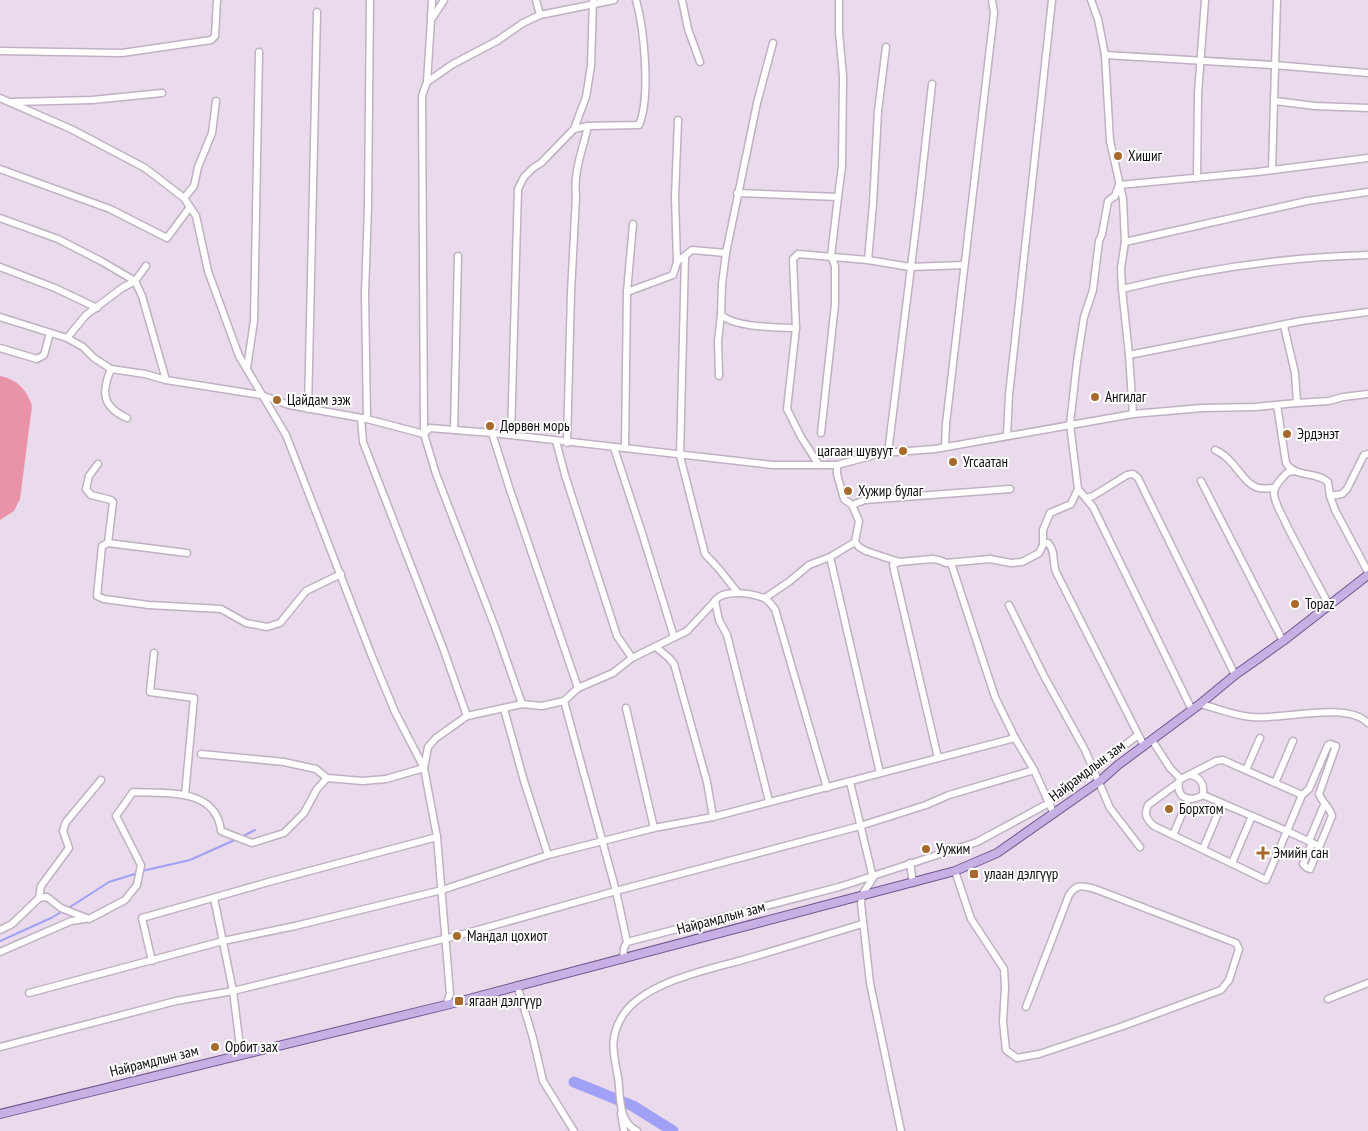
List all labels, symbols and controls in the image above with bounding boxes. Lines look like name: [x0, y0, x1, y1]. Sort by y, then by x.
place label: Хишиг: [1128, 146, 1163, 165]
marker: Хишиг: [1112, 150, 1124, 162]
place label: Ангилаг: [1105, 387, 1147, 406]
place label: Цайдам ээж: [287, 390, 352, 409]
marker: Ангилаг: [1089, 391, 1101, 403]
marker: Цайдам ээж: [271, 394, 283, 406]
place label: Дөрвөн морь: [500, 416, 570, 435]
marker: Дөрвөн морь: [484, 420, 496, 432]
place label: Эрдэнэт: [1297, 424, 1340, 443]
marker: Эрдэнэт: [1281, 428, 1293, 440]
place label: цагаан шувуут: [817, 441, 893, 460]
marker: цагаан шувуут: [897, 445, 909, 457]
place label: Угсаатан: [963, 452, 1008, 471]
marker: Угсаатан: [947, 456, 959, 468]
place label: Хужир булаг: [858, 481, 924, 500]
marker: Хужир булаг: [842, 485, 854, 497]
place label: Topaz: [1305, 594, 1335, 613]
marker: Topaz: [1289, 598, 1301, 610]
street label: Найрамдлын зам: [1045, 736, 1129, 806]
place label: Борхтом: [1179, 799, 1224, 818]
marker: Борхтом: [1163, 803, 1175, 815]
place label: Уужим: [936, 839, 970, 858]
marker: Уужим: [920, 843, 932, 855]
place label: Эмийн сан: [1273, 843, 1329, 862]
marker: Эмийн сан: [1257, 847, 1269, 859]
place label: улаан дэлгүүр: [984, 864, 1058, 883]
marker: улаан дэлгүүр: [968, 868, 980, 880]
street label: Найрамдлын зам: [675, 897, 767, 938]
place label: Мандал цохиот: [467, 926, 548, 945]
marker: Мандал цохиот: [451, 930, 463, 942]
place label: ягаан дэлгүүр: [469, 991, 542, 1010]
marker: ягаан дэлгүүр: [453, 995, 465, 1007]
place label: Орбит зах: [225, 1037, 278, 1056]
street label: Найрамдлын зам: [108, 1040, 200, 1081]
marker: Орбит зах: [209, 1041, 221, 1053]

